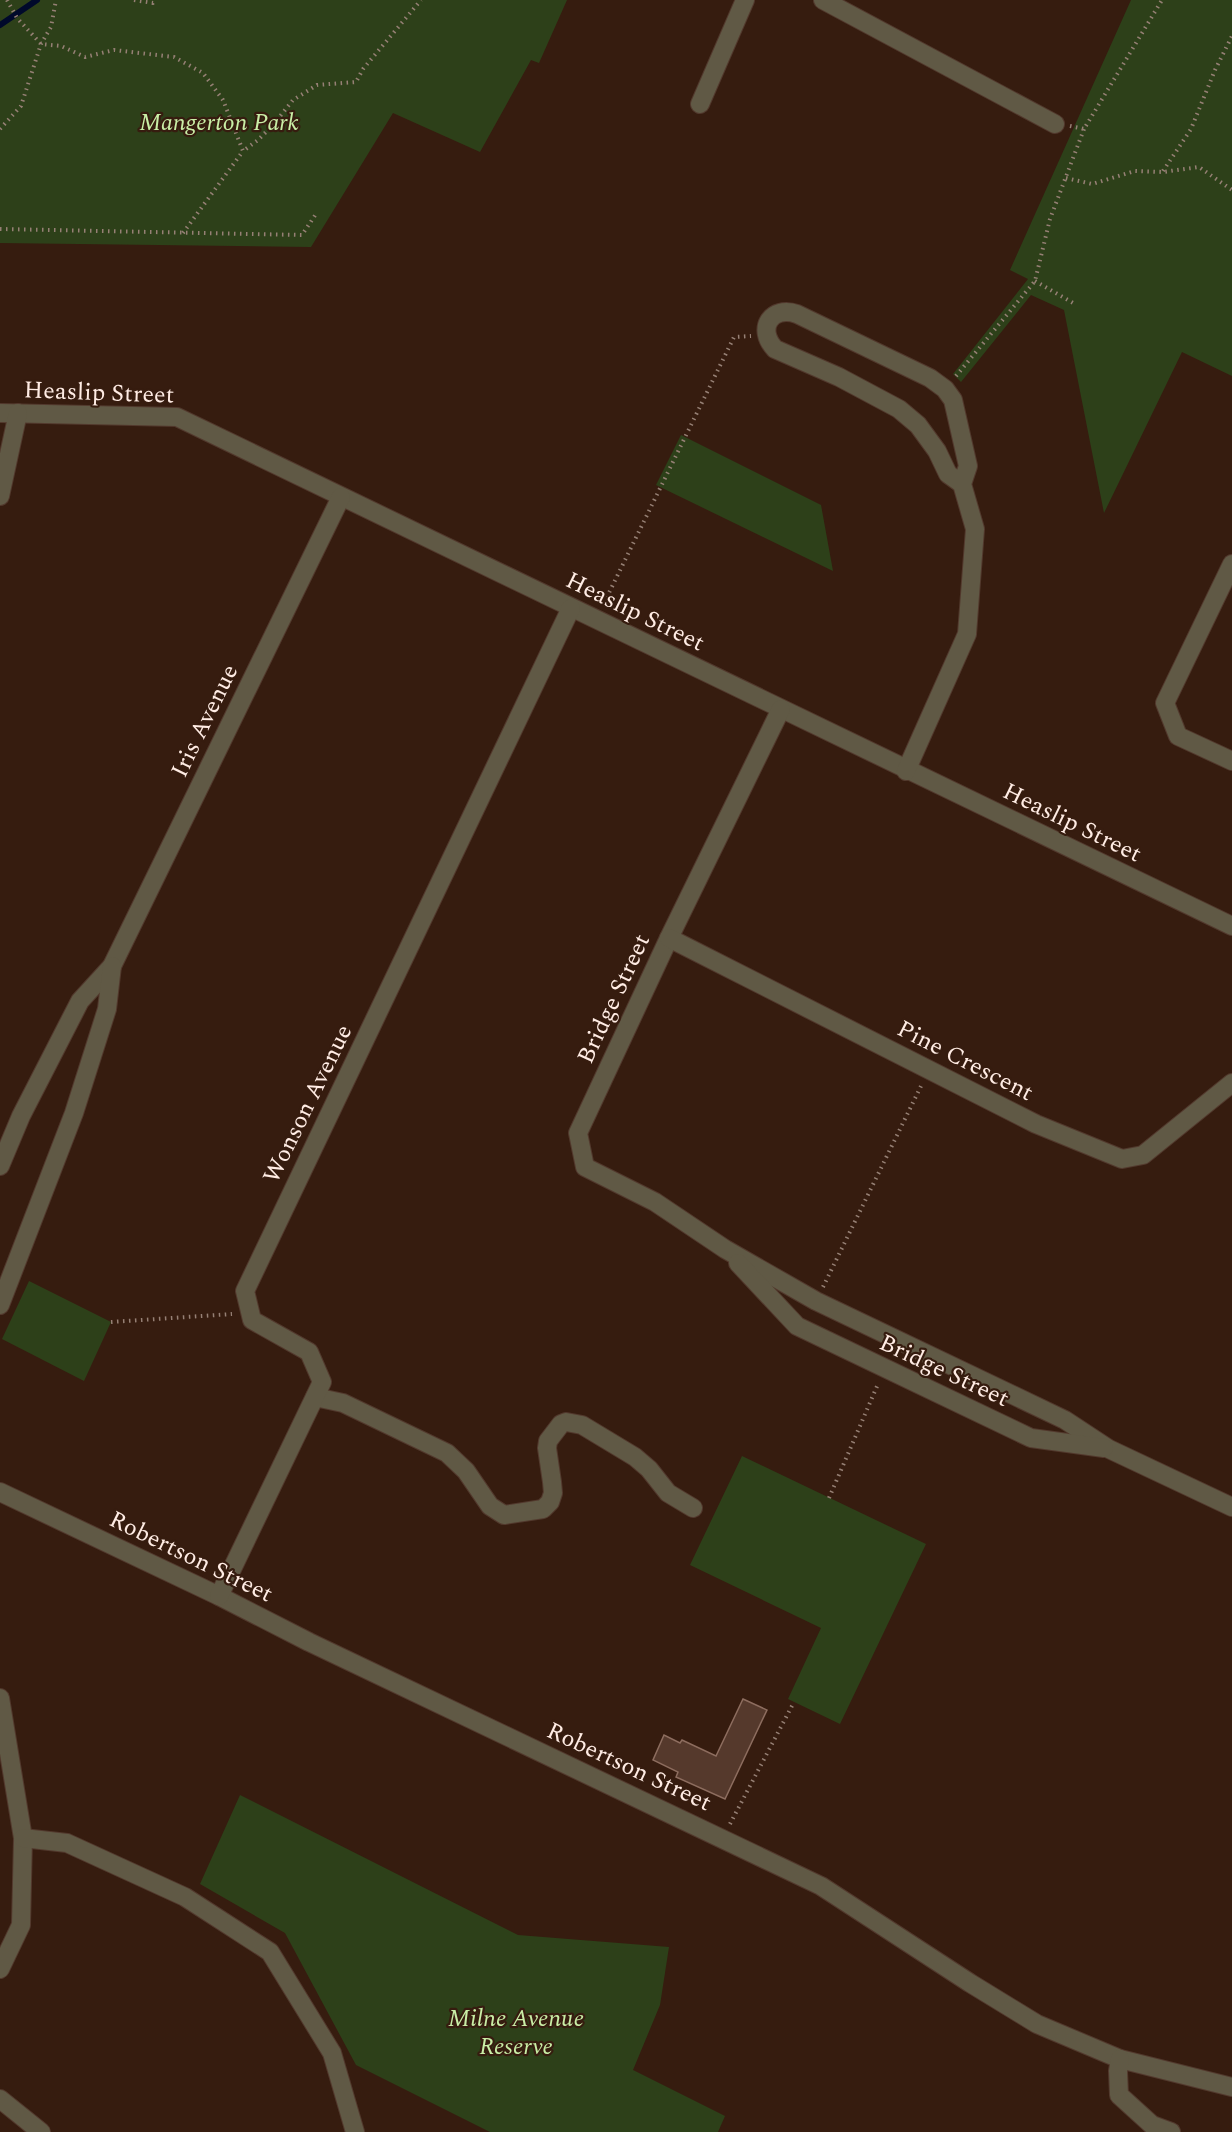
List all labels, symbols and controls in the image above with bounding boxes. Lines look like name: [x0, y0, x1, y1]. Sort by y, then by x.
park label: Mangerton Park: [139, 105, 299, 141]
street label: Heaslip Street: [23, 372, 175, 414]
street label: Heaslip Street: [560, 563, 710, 661]
street label: Iris Avenue: [162, 658, 248, 784]
street label: Heaslip Street: [997, 774, 1147, 872]
street label: Bridge Street: [568, 928, 660, 1070]
street label: Pine Crescent: [890, 1011, 1040, 1111]
street label: Wonson Avenue: [254, 1019, 362, 1189]
street label: Bridge Street: [873, 1325, 1015, 1417]
street label: Robertson Street: [103, 1502, 279, 1612]
street label: Robertson Street: [541, 1713, 717, 1821]
park label: Milne Avenue Reserve: [448, 2001, 584, 2065]

